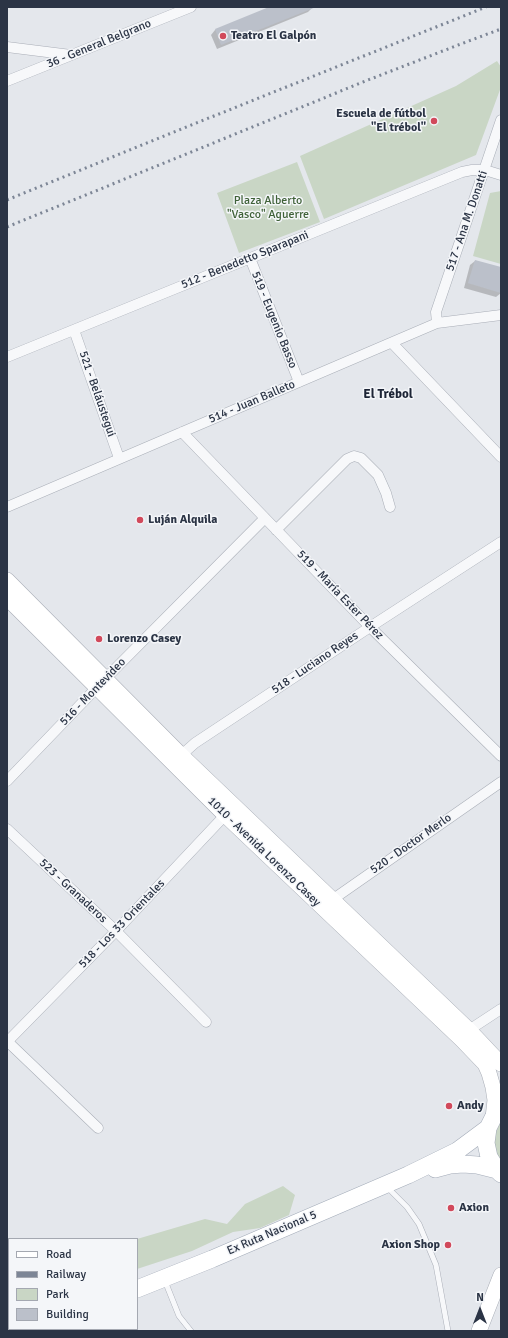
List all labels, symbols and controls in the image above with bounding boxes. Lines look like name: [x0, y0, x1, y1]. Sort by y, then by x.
street label: 36 - General Belgrano: [45, 16, 153, 72]
place label: Teatro El Galpón: [231, 29, 316, 43]
marker: Teatro El Galpón: [218, 31, 228, 41]
place label: Escuela de fútbol "El trébol": [336, 107, 426, 135]
marker: Escuela de fútbol "El trébol": [429, 116, 439, 126]
street label: 517 - Ana M. Donatti: [443, 169, 491, 273]
park label: Plaza Alberto "Vasco" Aguerre: [227, 194, 309, 222]
street label: 512 - Benedetto Sparapani: [179, 228, 311, 292]
street label: 519 - Eugenio Basso: [248, 269, 300, 371]
street label: 521 - Beláustegui: [76, 349, 118, 439]
street label: 514 - Juan Balleto: [207, 377, 297, 427]
district label: El Trébol: [363, 387, 413, 403]
place label: Luján Alquila: [148, 513, 218, 527]
marker: Luján Alquila: [135, 515, 145, 525]
street label: 519 - María Ester Pérez: [294, 547, 386, 643]
street label: 518 - Luciano Reyes: [269, 629, 361, 697]
place label: Lorenzo Casey: [107, 632, 181, 646]
marker: Lorenzo Casey: [94, 634, 104, 644]
street label: 516 - Montevideo: [57, 655, 129, 729]
street label: 1010 - Avenida Lorenzo Casey: [204, 794, 324, 910]
street label: 520 - Doctor Merlo: [368, 811, 454, 877]
street label: 523 - Granaderos: [36, 856, 110, 926]
street label: 518 - Los 33 Orientales: [76, 877, 168, 971]
place label: Andy: [457, 1099, 484, 1113]
marker: Andy: [444, 1101, 454, 1111]
place label: Axion: [459, 1201, 489, 1215]
marker: Axion: [446, 1203, 456, 1213]
street label: Ex Ruta Nacional 5: [225, 1208, 319, 1258]
legend: [8, 1238, 138, 1330]
place label: Axion Shop: [382, 1238, 440, 1252]
marker: Axion Shop: [443, 1240, 453, 1250]
text: Road: [46, 1247, 72, 1262]
text: Railway: [46, 1267, 86, 1282]
text: Park: [46, 1287, 69, 1302]
north arrow: [460, 1290, 500, 1330]
text: N: [476, 1291, 484, 1304]
text: Building: [46, 1307, 89, 1322]

